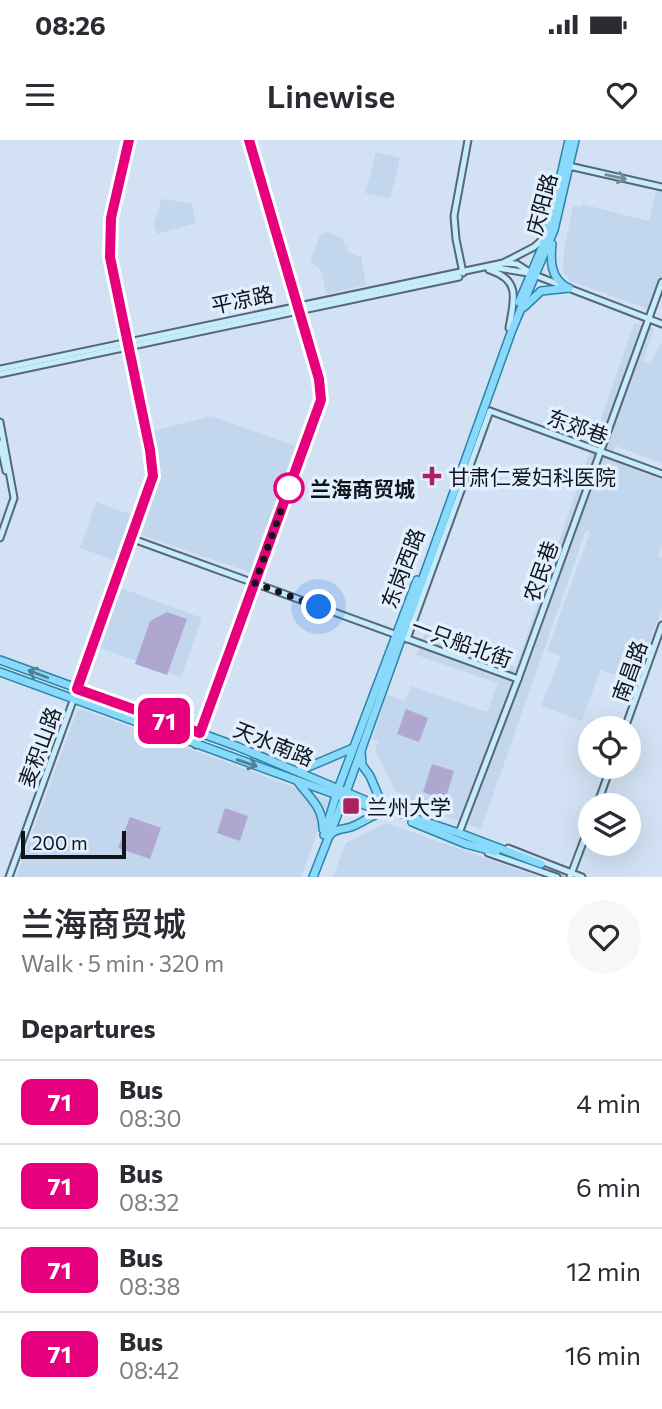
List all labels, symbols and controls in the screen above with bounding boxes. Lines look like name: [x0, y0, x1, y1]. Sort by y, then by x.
text: 08:26: [35, 9, 106, 40]
text: Linewise: [267, 75, 395, 115]
icon: menu: [21, 76, 59, 114]
icon: heart: [603, 76, 641, 114]
street label: 庆阳路: [521, 170, 561, 238]
one-way arrow: [604, 171, 627, 184]
street label: 平凉路: [209, 280, 275, 318]
street label: 东郊巷: [544, 403, 612, 449]
place label: 甘肃仁爱妇科医院: [448, 464, 616, 489]
marker: 甘肃仁爱妇科医院: [422, 466, 442, 486]
marker: 兰海商贸城: [274, 473, 304, 503]
place label: 兰海商贸城: [310, 476, 415, 501]
street label: 东岗西路: [375, 524, 429, 612]
street label: 农民巷: [517, 537, 563, 605]
your location: [301, 589, 336, 624]
street label: 一只船北街: [408, 612, 516, 672]
street label: 南昌路: [606, 637, 652, 705]
one-way arrow: [28, 667, 50, 680]
line badge: 71: [132, 698, 196, 744]
street label: 麦积山路: [13, 703, 65, 791]
text: 71: [152, 706, 176, 735]
street label: 天水南路: [230, 716, 318, 770]
map controls: [578, 716, 641, 856]
button: locate: [578, 716, 641, 779]
one-way arrow: [236, 757, 258, 770]
button: layers: [578, 793, 641, 856]
place label: 兰州大学: [367, 794, 451, 819]
marker: 兰州大学: [341, 796, 361, 816]
scale bar: [21, 828, 126, 860]
text: 200 m: [32, 831, 88, 854]
button: heart: [567, 900, 641, 974]
text: 兰海商贸城: [21, 902, 186, 943]
text: Walk · 5 min · 320 m: [21, 949, 224, 977]
text: Departures: [21, 1012, 156, 1043]
text: Bus: [119, 1073, 163, 1104]
text: 71: [47, 1087, 72, 1116]
text: 4 min: [576, 1087, 641, 1118]
text: 08:30: [119, 1104, 182, 1132]
text: Bus: [119, 1157, 163, 1188]
text: 71: [47, 1171, 72, 1200]
text: 6 min: [576, 1171, 641, 1202]
text: 08:32: [119, 1188, 179, 1216]
text: Bus: [119, 1241, 163, 1272]
text: 71: [47, 1255, 72, 1284]
text: 12 min: [566, 1255, 641, 1286]
text: 08:38: [119, 1272, 180, 1300]
text: Bus: [119, 1325, 163, 1356]
text: 71: [47, 1339, 72, 1368]
text: 16 min: [565, 1339, 641, 1370]
text: 08:42: [119, 1356, 180, 1384]

